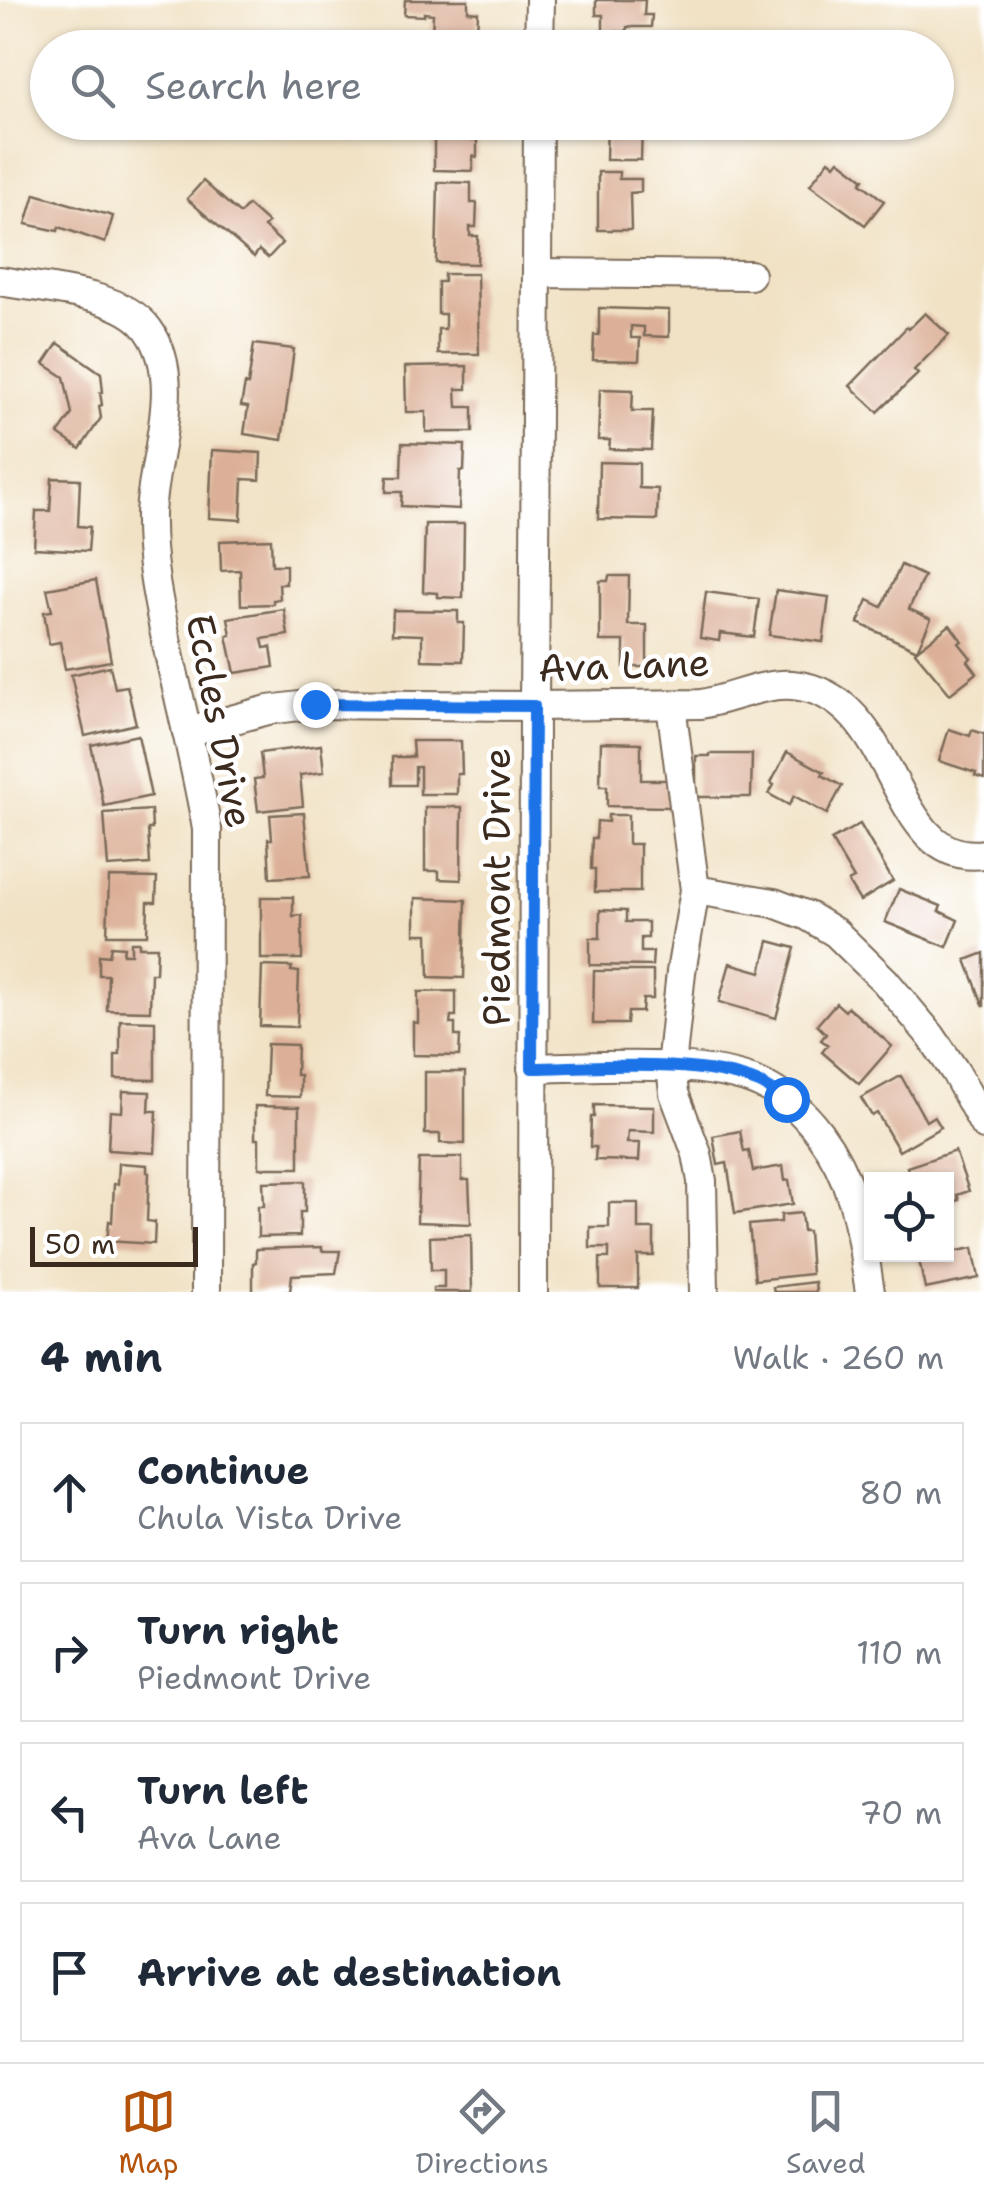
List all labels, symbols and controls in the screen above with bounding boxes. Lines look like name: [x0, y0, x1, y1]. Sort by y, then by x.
search box: [30, 30, 954, 140]
icon: search: [65, 58, 120, 113]
text: Search here: [145, 60, 362, 111]
street label: Eccles Drive: [174, 610, 266, 832]
street label: Ava Lane: [537, 637, 711, 693]
route end: [293, 682, 339, 728]
street label: Piedmont Drive: [471, 748, 522, 1026]
route start: [764, 1077, 810, 1123]
map controls: [864, 1172, 954, 1262]
button: locate: [864, 1172, 954, 1262]
scale bar: [30, 1222, 198, 1266]
text: 50 m: [45, 1225, 115, 1263]
text: 4 min: [40, 1329, 162, 1385]
text: Walk · 260 m: [732, 1336, 944, 1379]
text: Continue: [137, 1445, 309, 1496]
icon: ahead: [42, 1465, 97, 1520]
text: 80 m: [859, 1471, 942, 1514]
text: Chula Vista Drive: [137, 1496, 403, 1539]
text: Turn right: [137, 1605, 339, 1656]
icon: right: [42, 1625, 97, 1680]
text: 110 m: [856, 1631, 942, 1674]
text: Piedmont Drive: [137, 1656, 371, 1699]
text: Turn left: [137, 1765, 309, 1816]
icon: left: [42, 1785, 97, 1840]
text: 70 m: [859, 1791, 942, 1834]
text: Ava Lane: [137, 1816, 282, 1859]
icon: arrive: [42, 1945, 97, 2000]
text: Arrive at destination: [137, 1947, 561, 1998]
tab: Map: [119, 2084, 178, 2182]
tab: Directions: [415, 2084, 549, 2182]
tab: Saved: [786, 2084, 865, 2182]

